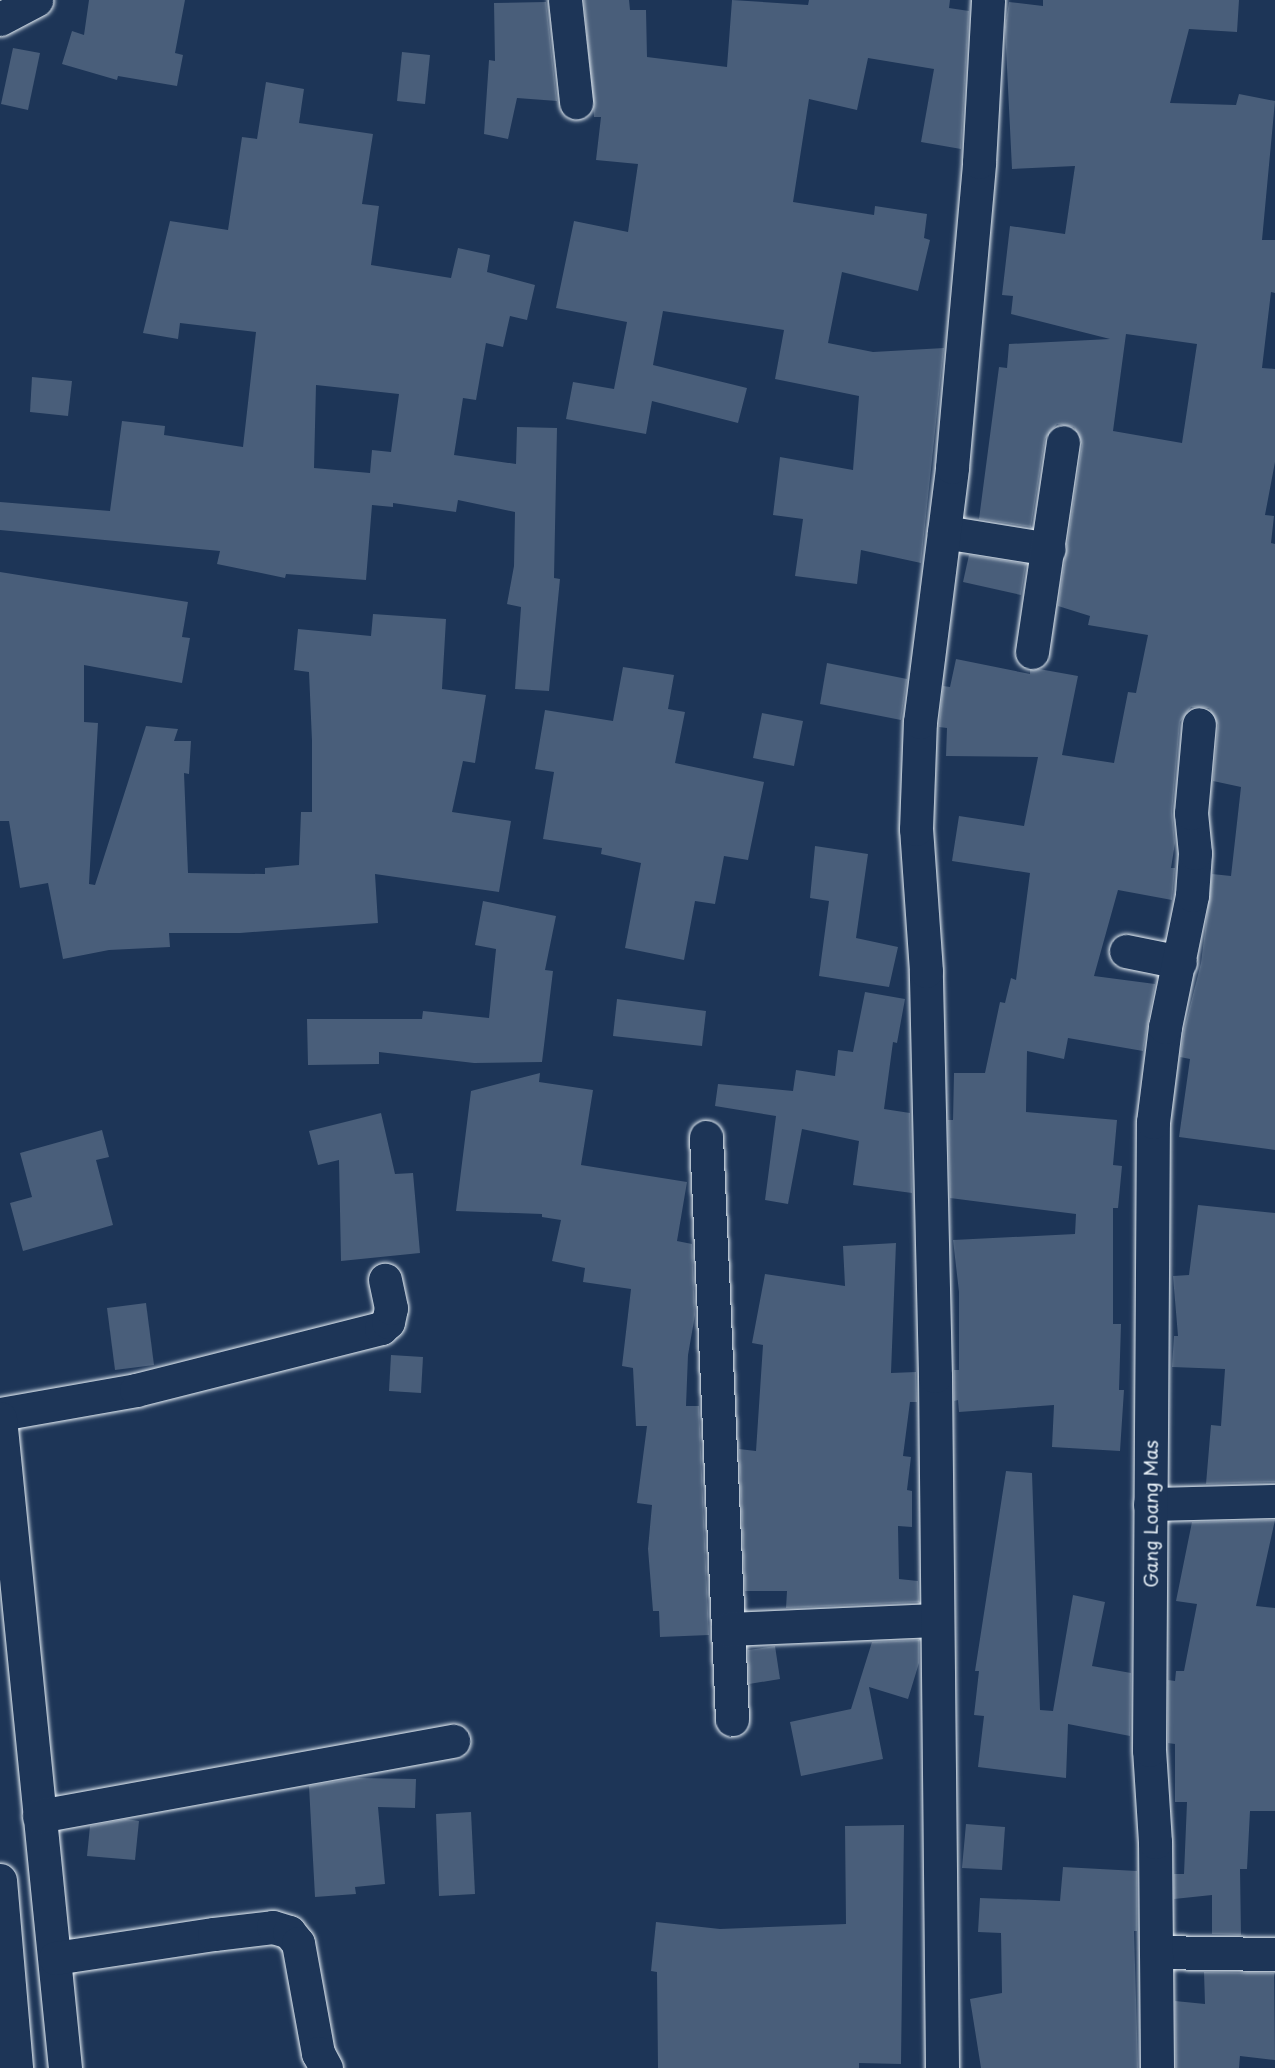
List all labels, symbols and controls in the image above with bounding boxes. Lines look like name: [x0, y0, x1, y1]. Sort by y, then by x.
street label: Gang Loang Mas: [1140, 1440, 1162, 1588]

